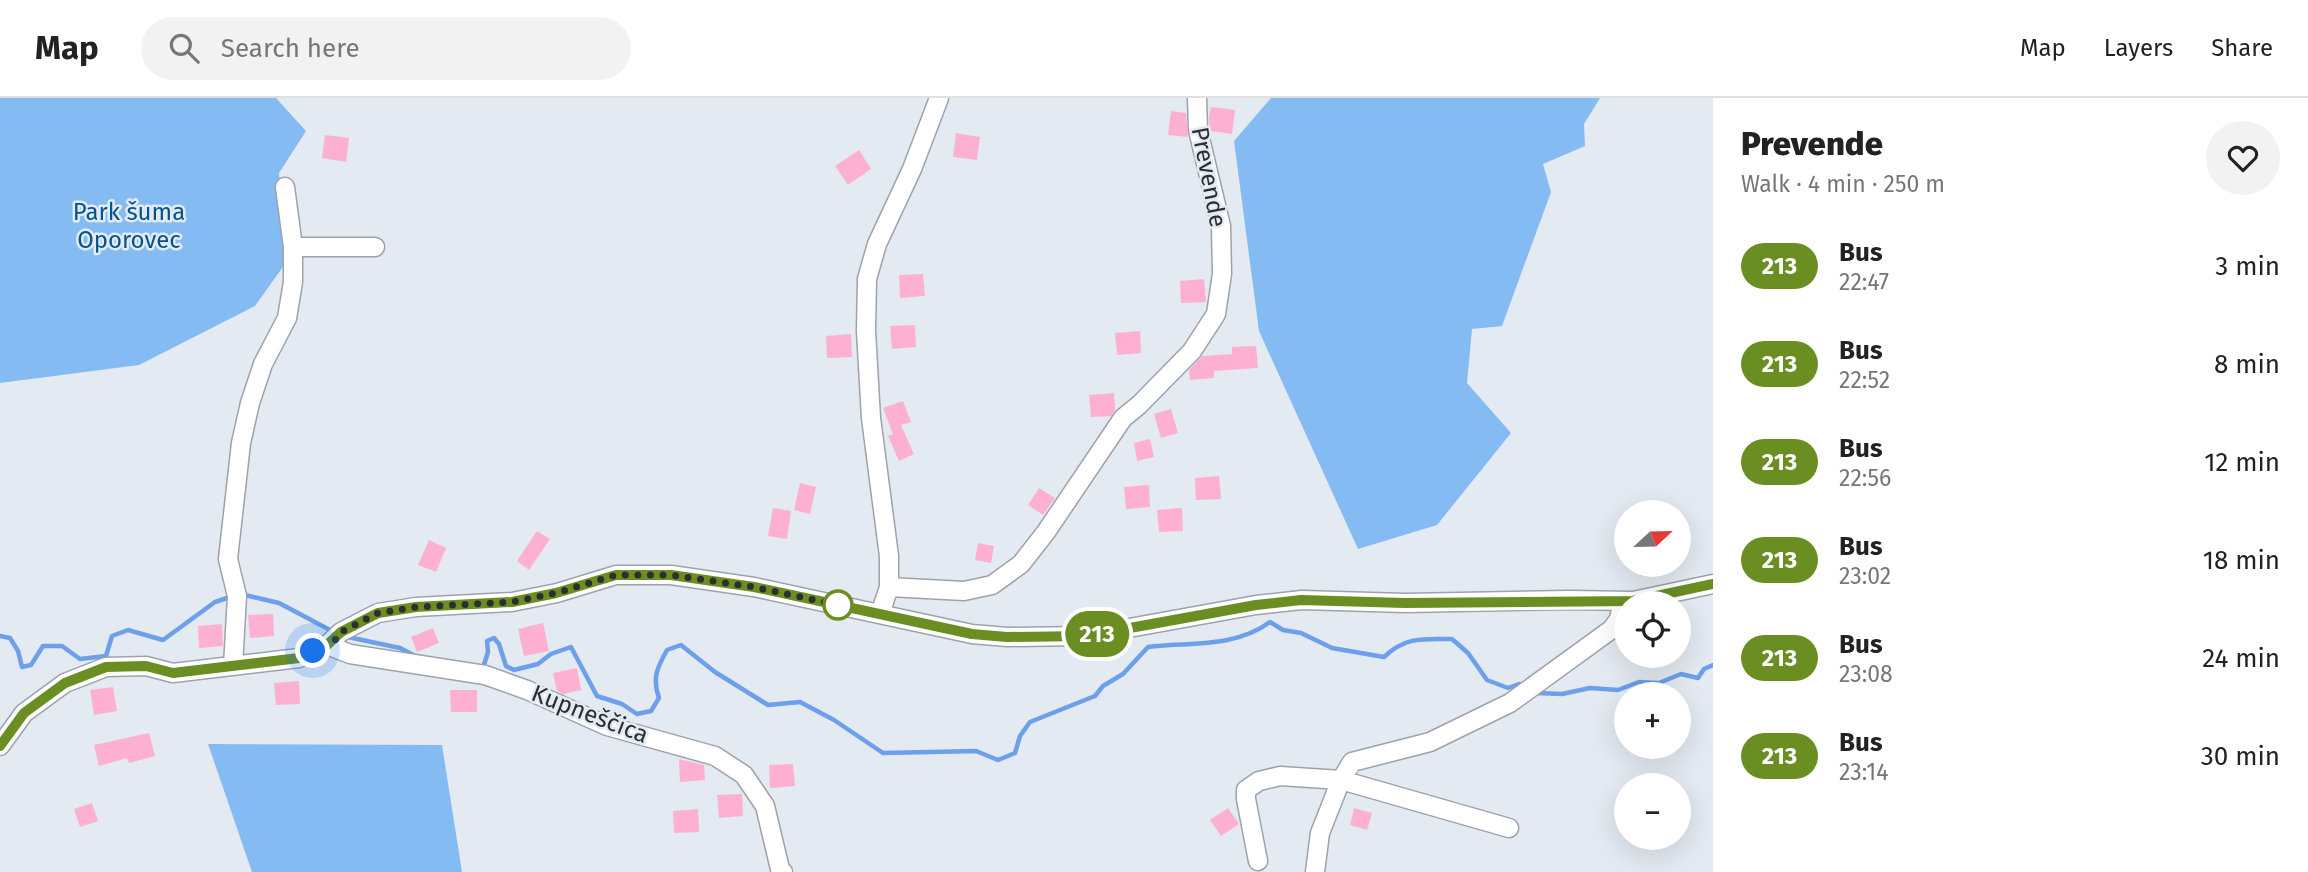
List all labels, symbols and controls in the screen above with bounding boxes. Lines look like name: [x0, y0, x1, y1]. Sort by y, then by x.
search box: [141, 17, 631, 80]
text: Map: [35, 28, 99, 68]
icon: search: [165, 29, 203, 67]
text: Search here: [221, 33, 360, 64]
text: Map: [2020, 34, 2066, 62]
text: Layers: [2104, 34, 2173, 62]
text: Share: [2211, 34, 2273, 62]
button: heart: [2206, 121, 2280, 195]
text: Prevende: [1741, 124, 1883, 164]
street label: Prevende: [1186, 125, 1232, 229]
text: Walk · 4 min · 250 m: [1741, 170, 1945, 198]
park label: Park šuma Oporovec: [73, 198, 185, 254]
text: Bus: [1839, 237, 1882, 268]
text: 3 min: [2215, 251, 2280, 282]
text: 213: [1762, 252, 1797, 280]
text: 22:47: [1839, 268, 1889, 296]
text: Bus: [1839, 335, 1882, 366]
text: 8 min: [2214, 349, 2280, 380]
text: 213: [1762, 350, 1797, 378]
text: 22:52: [1839, 366, 1890, 394]
text: Bus: [1839, 433, 1882, 464]
text: 12 min: [2204, 447, 2280, 478]
text: 213: [1762, 448, 1797, 476]
text: 22:56: [1839, 464, 1891, 492]
north arrow: [1614, 500, 1690, 578]
map controls: [1614, 500, 1691, 850]
text: Bus: [1839, 531, 1882, 562]
text: 18 min: [2203, 545, 2280, 576]
text: 213: [1762, 546, 1797, 574]
text: 23:02: [1839, 562, 1891, 590]
unlabelled marker: [823, 590, 853, 620]
button: locate: [1614, 591, 1691, 668]
line badge: 213: [1057, 611, 1137, 657]
text: 213: [1079, 620, 1115, 648]
text: Bus: [1839, 629, 1882, 660]
your location: [295, 633, 330, 668]
text: 24 min: [2202, 643, 2280, 674]
text: 213: [1762, 644, 1797, 672]
text: 23:08: [1839, 660, 1893, 688]
street label: Kupneščica: [528, 679, 652, 749]
button: +: [1614, 682, 1691, 759]
text: Bus: [1839, 727, 1882, 758]
text: 30 min: [2201, 741, 2280, 772]
text: 213: [1762, 742, 1797, 770]
text: 23:14: [1839, 758, 1889, 786]
button: −: [1614, 773, 1691, 850]

